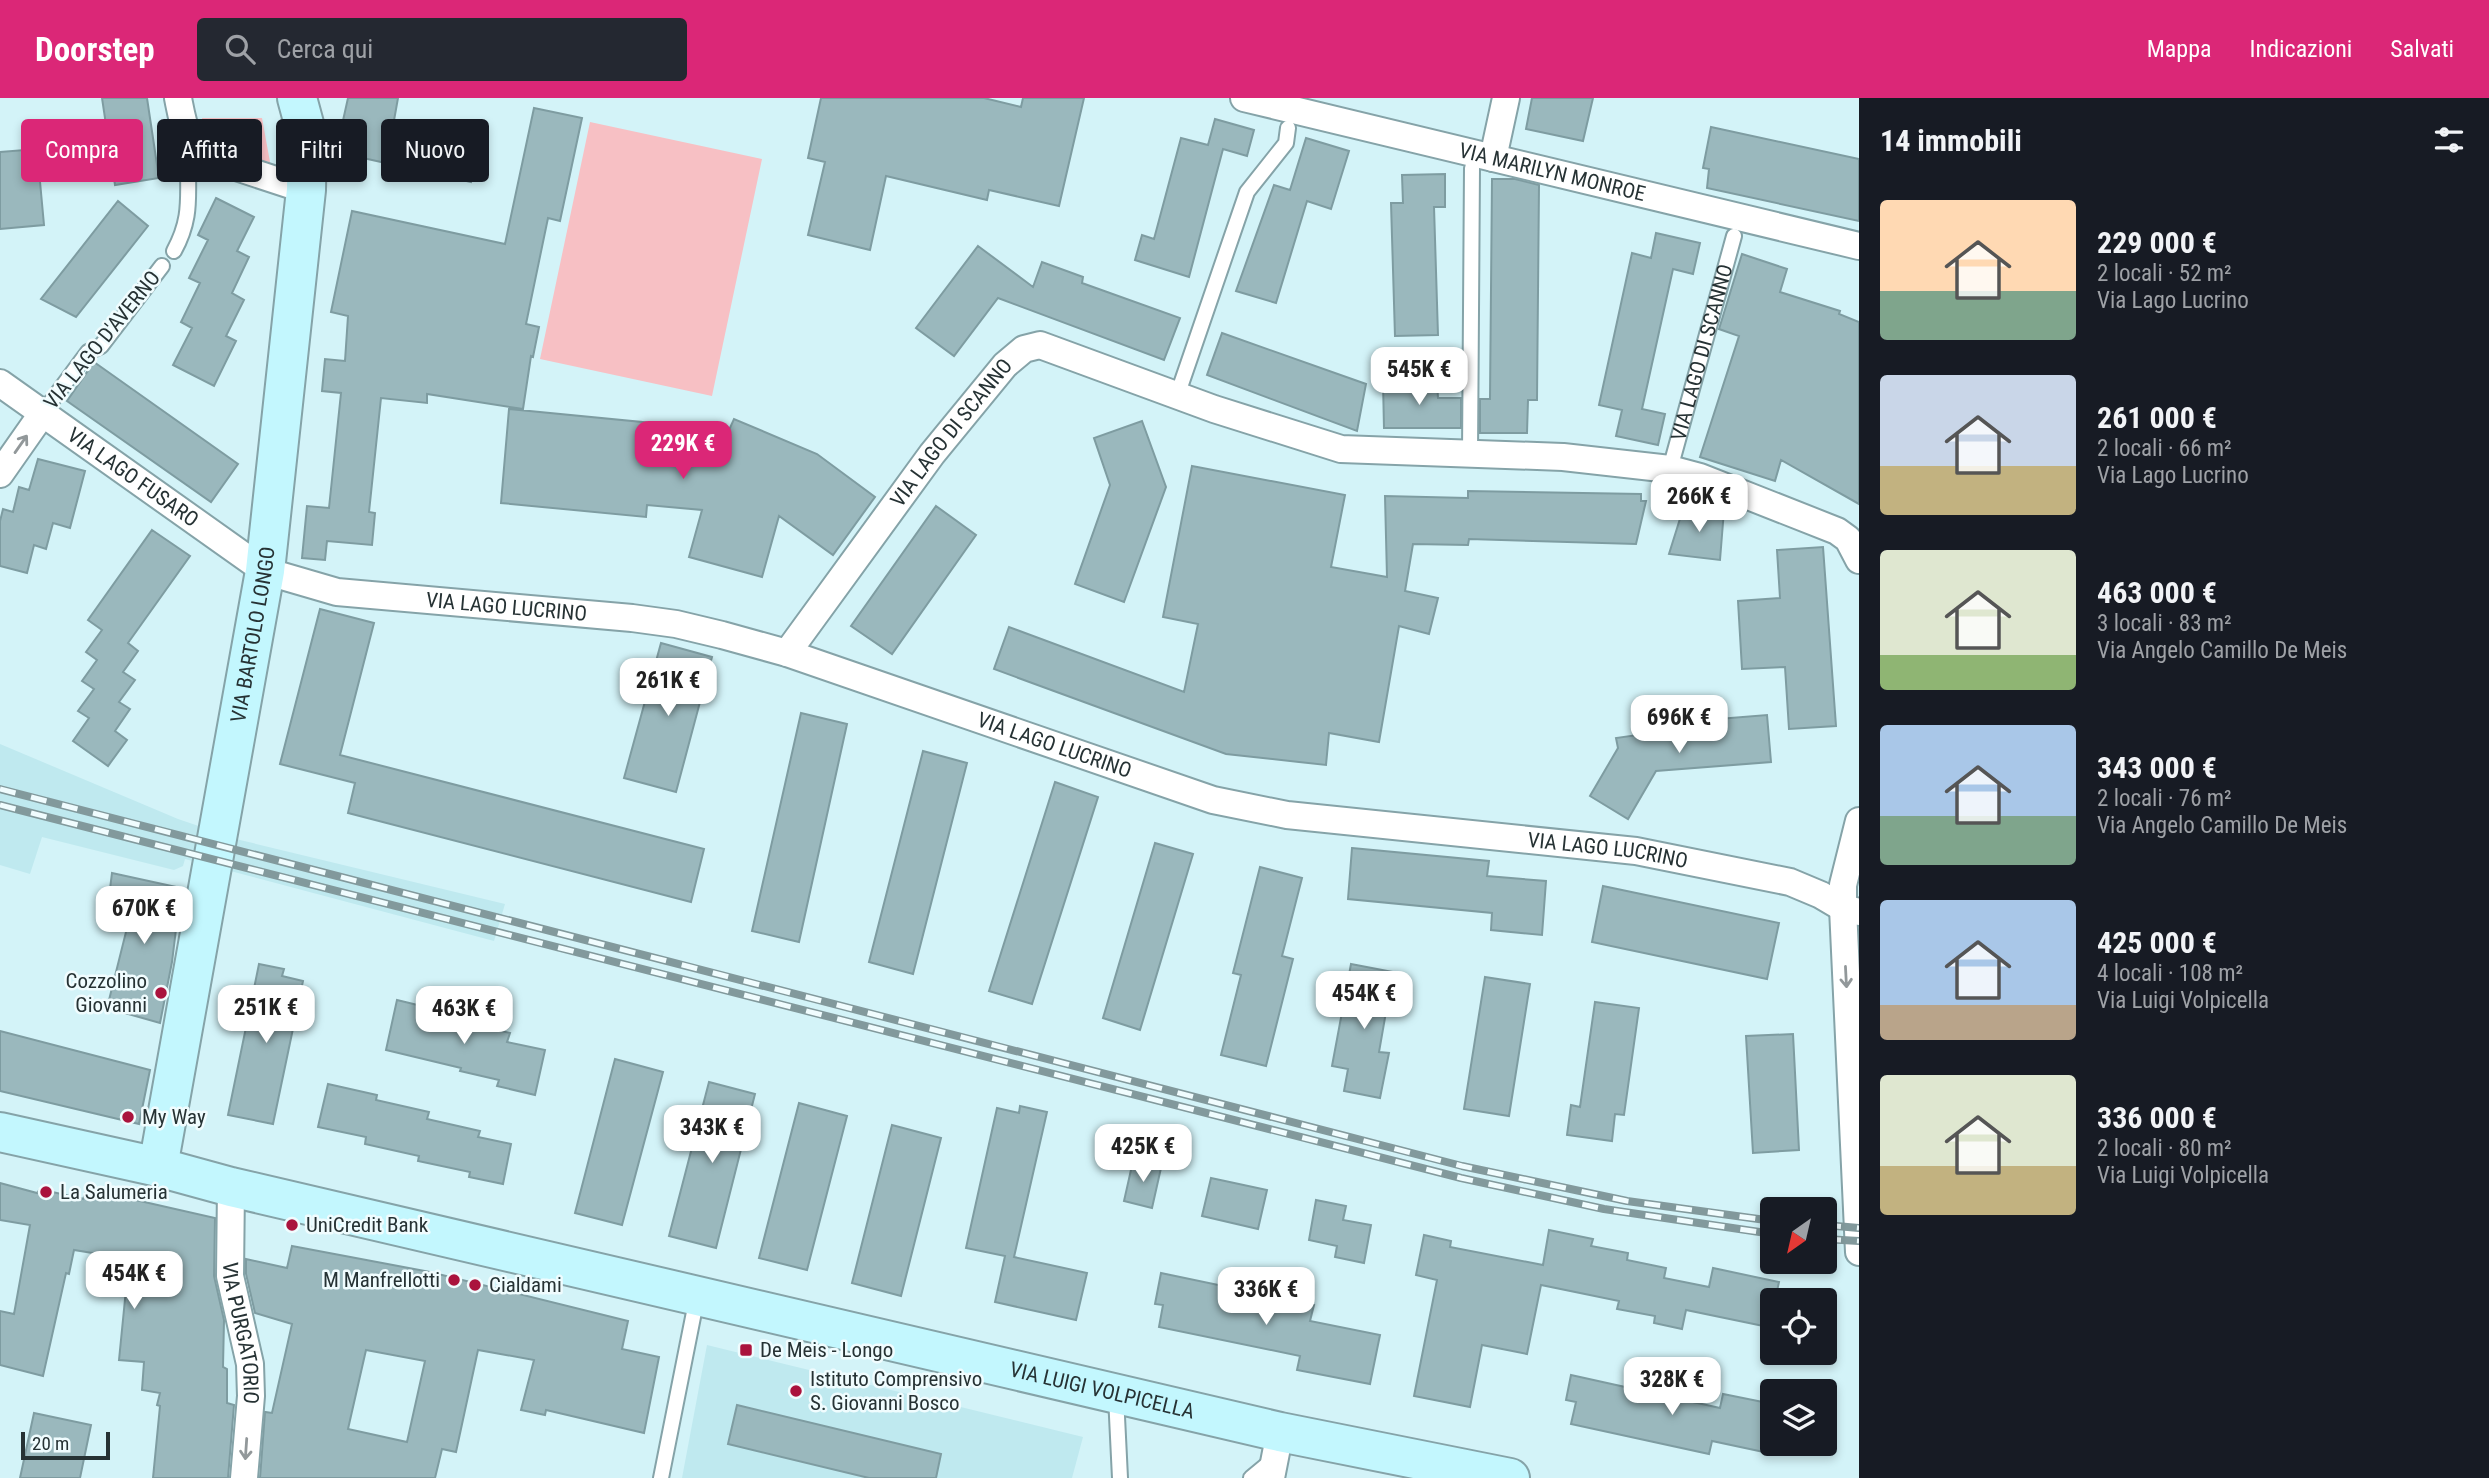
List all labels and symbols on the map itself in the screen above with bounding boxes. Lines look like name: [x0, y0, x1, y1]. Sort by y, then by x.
street label: VIA MARILYN MONROE: [1457, 138, 1648, 206]
street label: VIA LAGO DI SCANNO: [1666, 261, 1738, 443]
street label: VIA LAGO D'AVERNO: [39, 266, 165, 414]
pin: 545K €: [1362, 348, 1476, 407]
street label: VIA LAGO DI SCANNO: [886, 354, 1017, 511]
pin: 229K €: [626, 422, 740, 481]
street label: VIA LAGO FUSARO: [63, 423, 203, 532]
one-way arrow: [14, 435, 28, 454]
pin: 266K €: [1642, 474, 1756, 534]
street label: VIA BARTOLO LONGO: [226, 545, 280, 724]
street label: VIA LAGO LUCRINO: [425, 588, 588, 626]
pin: 261K €: [611, 658, 725, 718]
pin: 696K €: [1622, 696, 1736, 755]
street label: VIA LAGO LUCRINO: [974, 708, 1135, 783]
street label: VIA LAGO LUCRINO: [1526, 828, 1690, 873]
pin: 670K €: [87, 886, 201, 946]
one-way arrow: [1840, 965, 1853, 987]
place label: Cozzolino Giovanni: [66, 969, 147, 1017]
pin: 454K €: [1307, 972, 1421, 1031]
marker: Cozzolino Giovanni: [153, 985, 169, 1001]
pin: 251K €: [209, 986, 323, 1045]
pin: 463K €: [407, 986, 521, 1046]
place label: My Way: [142, 1105, 206, 1129]
pin: 343K €: [655, 1105, 769, 1165]
marker: My Way: [120, 1109, 136, 1125]
pin: 425K €: [1086, 1124, 1200, 1184]
place label: La Salumeria: [60, 1180, 168, 1204]
marker: La Salumeria: [38, 1184, 54, 1200]
north arrow: [1760, 1197, 1838, 1274]
place label: UniCredit Bank: [306, 1213, 429, 1237]
marker: UniCredit Bank: [284, 1217, 300, 1233]
pin: 454K €: [77, 1252, 191, 1311]
street label: VIA PURGATORIO: [218, 1262, 263, 1405]
place label: M Manfrellotti: [323, 1268, 440, 1292]
pin: 336K €: [1209, 1268, 1323, 1327]
marker: M Manfrellotti: [446, 1272, 462, 1288]
place label: Cialdami: [489, 1273, 562, 1297]
marker: Cialdami: [467, 1277, 483, 1293]
place label: De Meis - Longo: [760, 1338, 893, 1362]
marker: De Meis - Longo: [738, 1342, 754, 1358]
street label: VIA LUIGI VOLPICELLA: [1007, 1357, 1197, 1424]
pin: 328K €: [1615, 1358, 1729, 1417]
place label: Istituto Comprensivo S. Giovanni Bosco: [810, 1367, 982, 1415]
marker: Istituto Comprensivo S. Giovanni Bosco: [788, 1383, 804, 1399]
scale bar: [21, 1429, 110, 1461]
one-way arrow: [240, 1437, 253, 1460]

